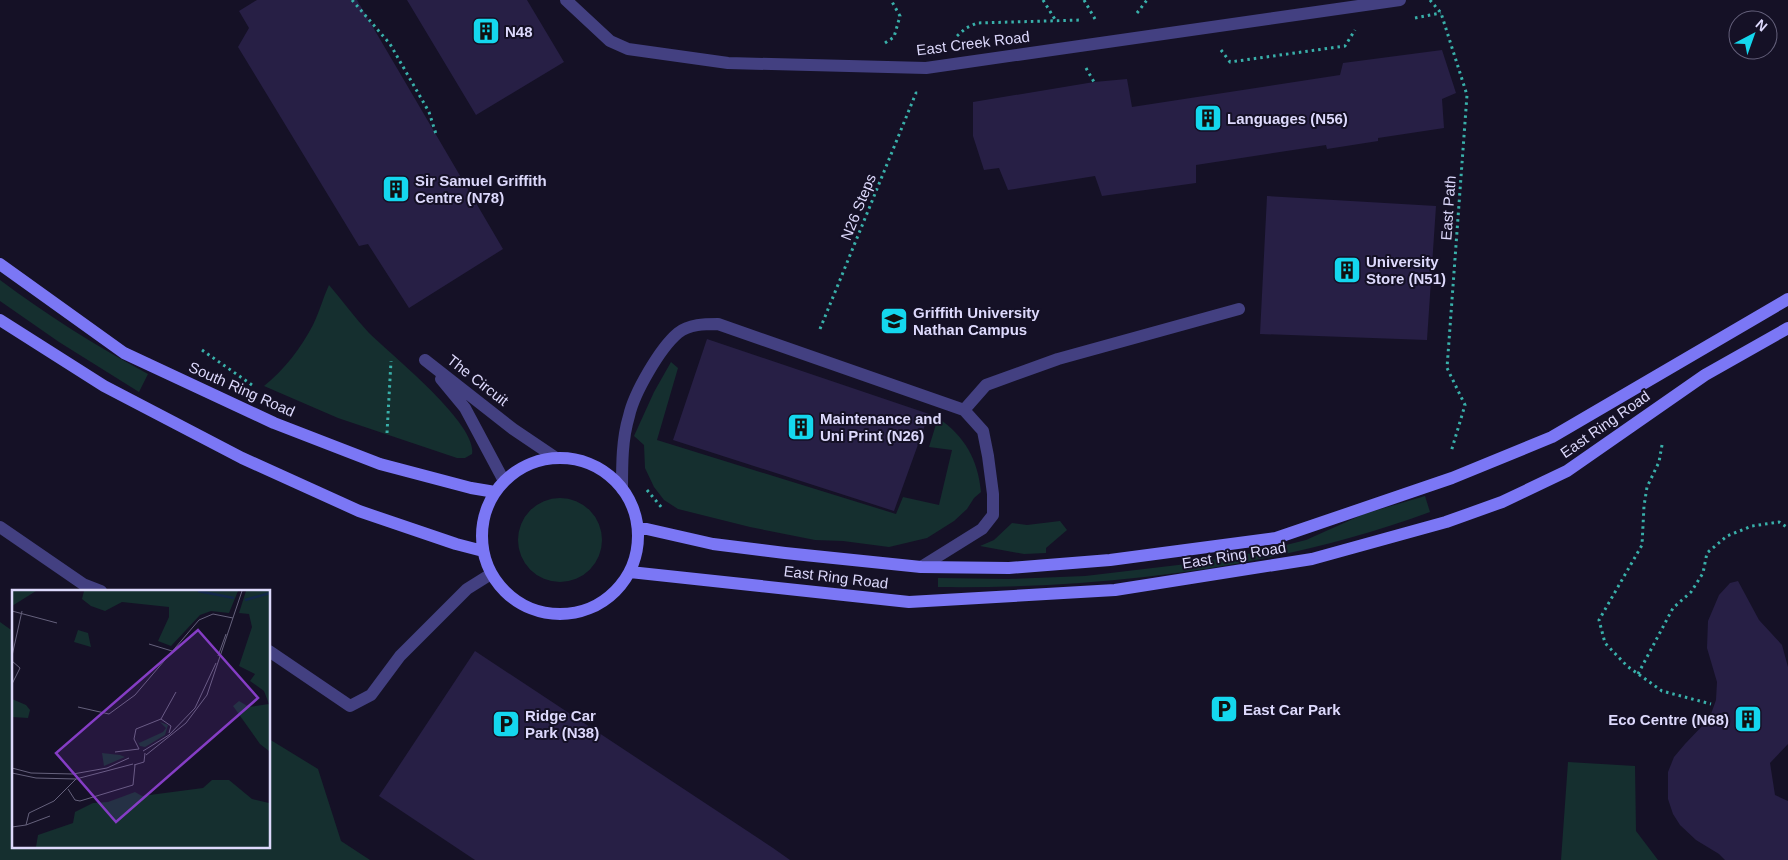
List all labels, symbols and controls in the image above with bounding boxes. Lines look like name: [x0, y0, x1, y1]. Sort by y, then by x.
north arrow: [1728, 10, 1778, 60]
building icon: N48: [471, 16, 501, 46]
text: N: [1752, 16, 1771, 35]
place label: N48: [505, 23, 533, 40]
street label: East Creek Road: [915, 28, 1031, 58]
building icon: Languages (N56): [1193, 103, 1223, 133]
place label: Languages (N56): [1227, 110, 1348, 127]
street label: N26 Steps: [837, 171, 879, 243]
place label: Sir Samuel Griffith Centre (N78): [415, 172, 547, 206]
building icon: Sir Samuel Griffith Centre (N78): [381, 174, 411, 204]
street label: East Path: [1437, 175, 1459, 241]
place label: University Store (N51): [1366, 253, 1446, 287]
building icon: University Store (N51): [1332, 255, 1362, 285]
place label: Griffith University Nathan Campus: [913, 304, 1040, 338]
school or university icon: Griffith University Nathan Campus: [879, 306, 909, 336]
street label: The Circuit: [444, 351, 512, 410]
street label: South Ring Road: [186, 358, 298, 420]
street label: East Ring Road: [1557, 387, 1653, 461]
place label: Maintenance and Uni Print (N26): [820, 410, 942, 444]
building icon: Maintenance and Uni Print (N26): [786, 412, 816, 442]
street label: East Ring Road: [1181, 538, 1287, 572]
street label: East Ring Road: [783, 562, 889, 592]
inset map: [12, 590, 270, 848]
parking icon: East Car Park: [1209, 694, 1239, 724]
place label: East Car Park: [1243, 701, 1341, 718]
building icon: Eco Centre (N68): [1733, 704, 1763, 734]
place label: Ridge Car Park (N38): [525, 707, 599, 741]
parking icon: Ridge Car Park (N38): [491, 709, 521, 739]
place label: Eco Centre (N68): [1608, 711, 1729, 728]

